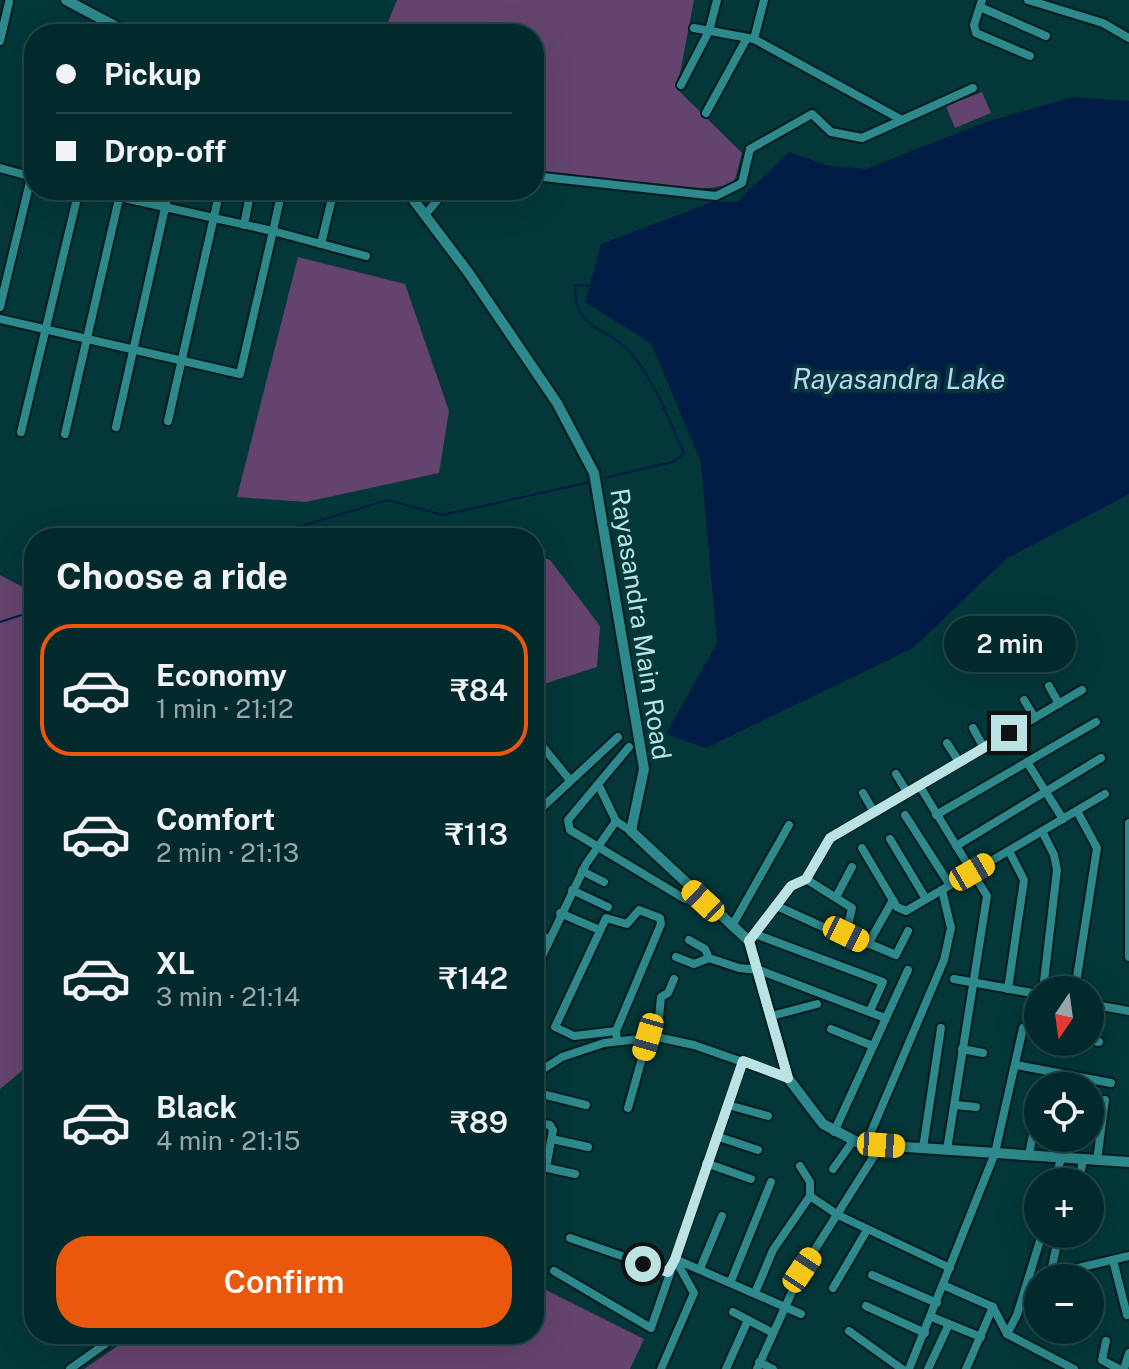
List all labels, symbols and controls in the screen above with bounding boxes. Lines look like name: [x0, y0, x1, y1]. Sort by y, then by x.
text: Pickup: [104, 56, 201, 92]
text: Drop-off: [104, 133, 226, 169]
water label: Rayasandra Lake: [792, 362, 1006, 395]
street label: Rayasandra Main Road: [604, 486, 678, 762]
text: Choose a ride: [56, 555, 288, 597]
callout: 2 min: [943, 617, 1075, 673]
text: 2 min: [976, 628, 1044, 659]
icon: car: [60, 654, 132, 726]
text: Economy: [156, 657, 287, 693]
text: ₹84: [450, 672, 508, 708]
text: 1 min · 21:12: [156, 693, 293, 724]
route end: [991, 715, 1027, 751]
icon: car: [60, 798, 132, 870]
text: Comfort: [156, 801, 275, 837]
text: ₹113: [445, 816, 508, 852]
text: 2 min · 21:13: [156, 837, 299, 868]
car: [945, 850, 999, 894]
car: [677, 876, 729, 926]
car: [819, 913, 873, 955]
icon: car: [60, 942, 132, 1014]
text: XL: [156, 945, 195, 981]
text: ₹142: [439, 960, 508, 996]
north arrow: [1024, 976, 1104, 1056]
map controls: [1024, 976, 1104, 1344]
text: 3 min · 21:14: [156, 981, 300, 1012]
car: [630, 1011, 666, 1063]
button: locate: [1024, 1072, 1104, 1152]
icon: car: [60, 1086, 132, 1158]
text: Black: [156, 1089, 237, 1125]
text: ₹89: [451, 1104, 508, 1140]
text: 4 min · 21:15: [156, 1125, 300, 1156]
car: [856, 1131, 906, 1159]
button: +: [1024, 1168, 1104, 1248]
button: Confirm: [56, 1236, 512, 1328]
car: [779, 1243, 825, 1297]
route start: [625, 1246, 661, 1282]
button: −: [1024, 1264, 1104, 1344]

